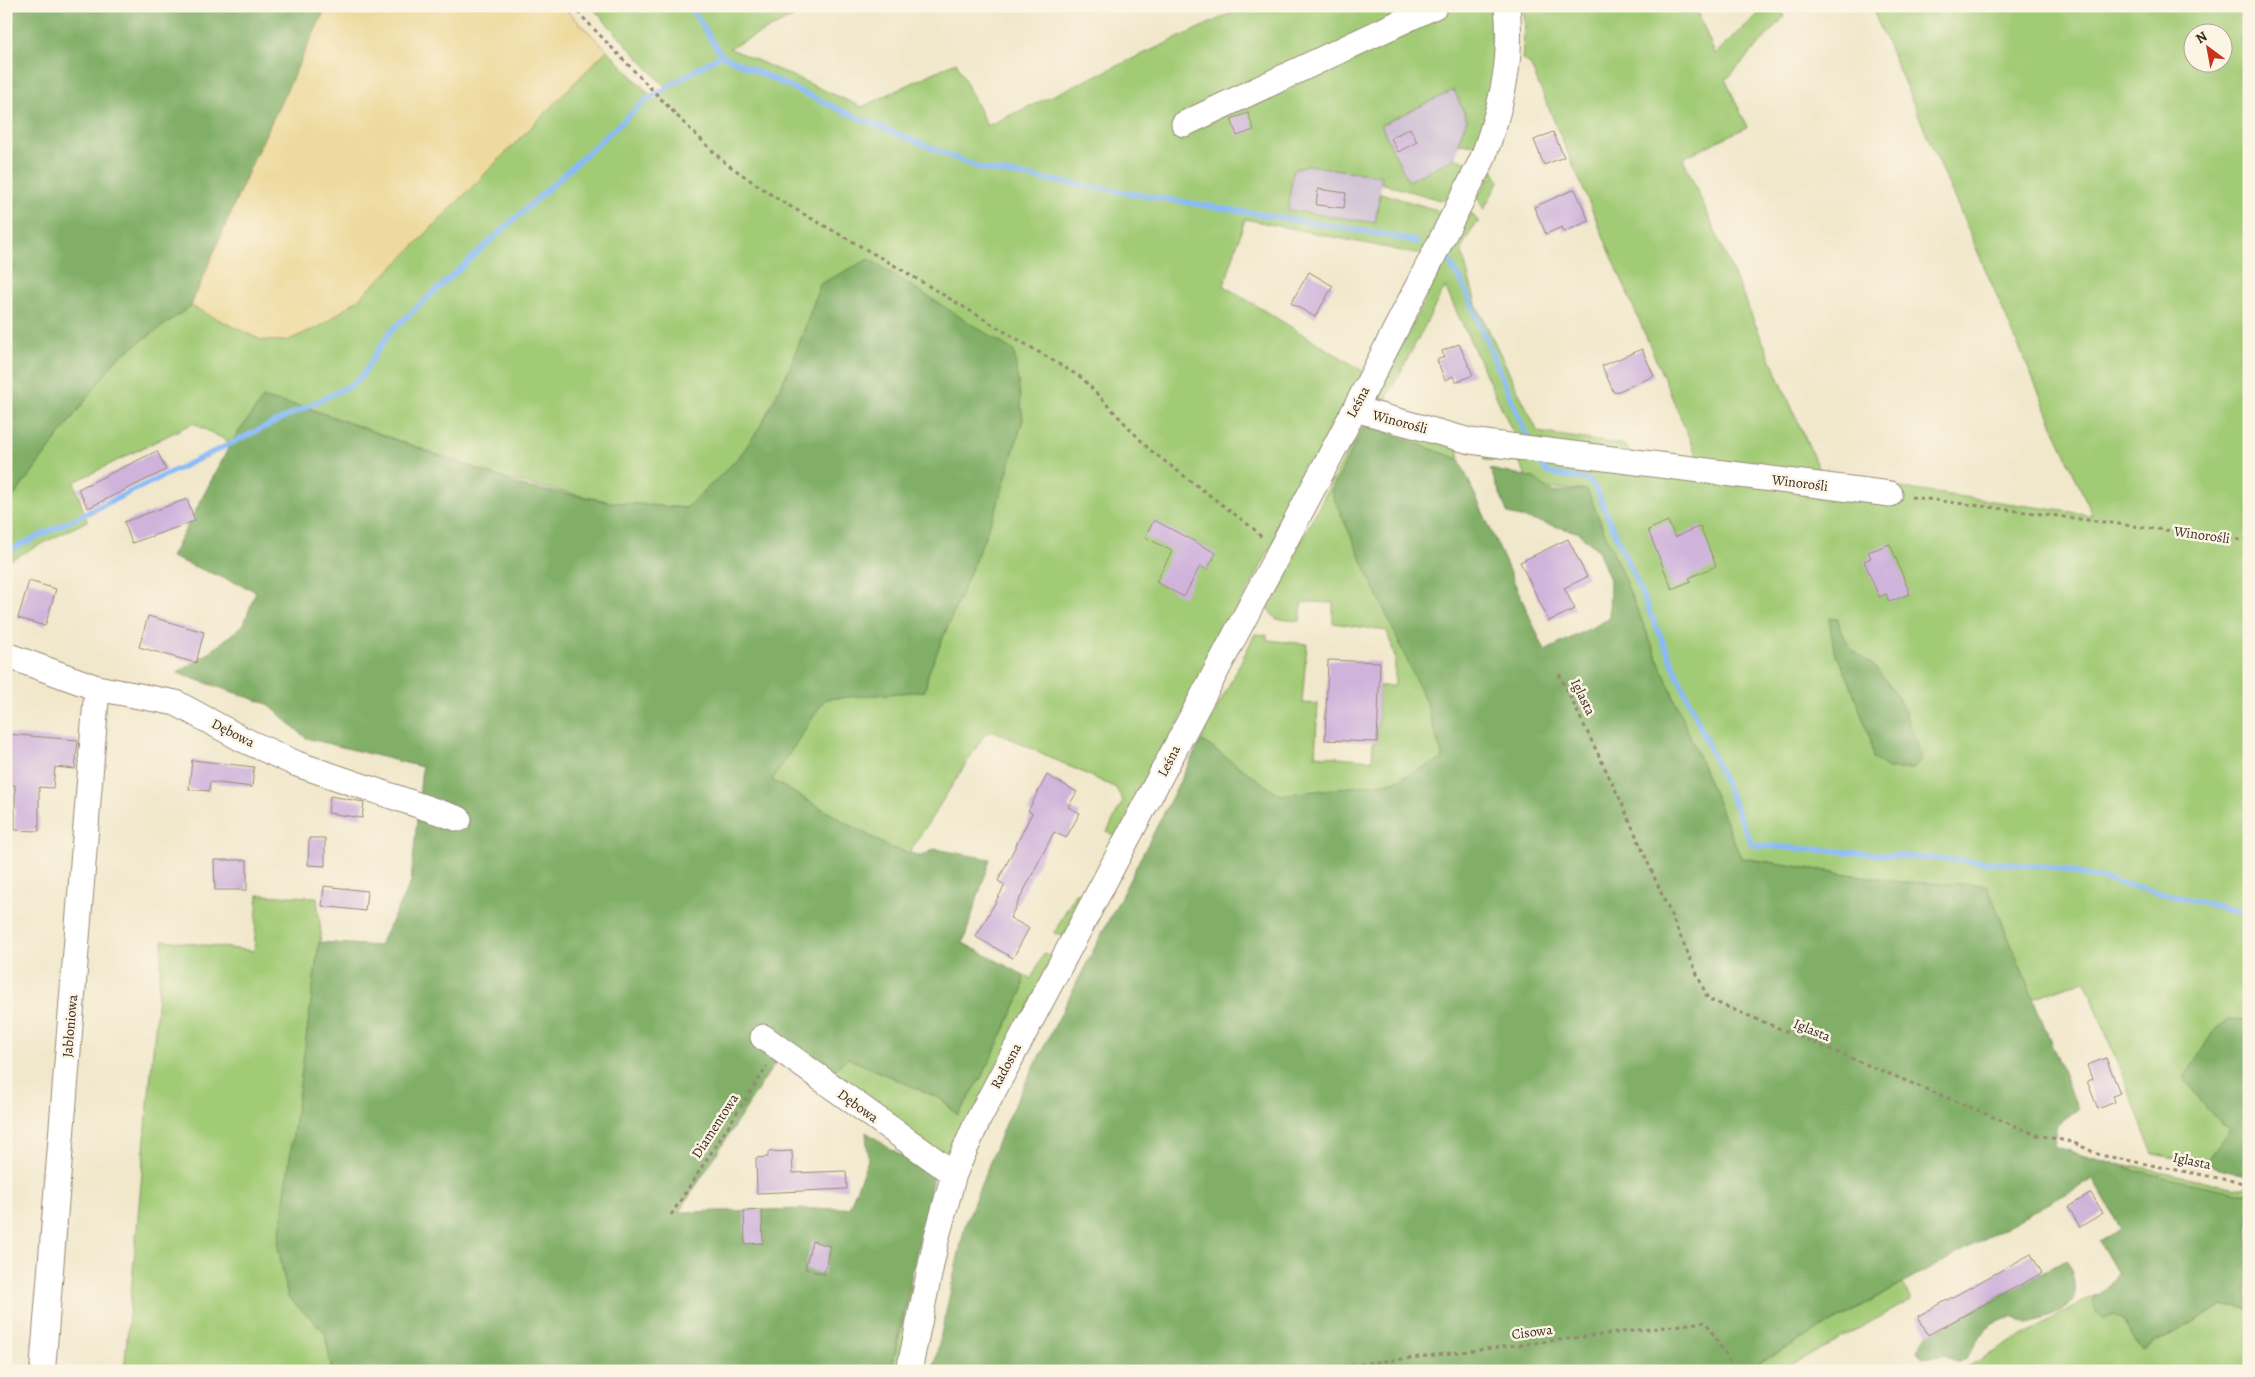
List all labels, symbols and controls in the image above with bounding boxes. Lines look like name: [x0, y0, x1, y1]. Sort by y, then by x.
north arrow: [2182, 22, 2232, 72]
text: N: [2192, 27, 2211, 48]
street label: Leśna: [1342, 382, 1374, 421]
street label: Winorośli: [1369, 405, 1430, 438]
street label: Winorośli: [1770, 470, 1829, 496]
street label: Winorośli: [2172, 522, 2231, 548]
street label: Iglasta: [1566, 676, 1600, 719]
street label: Dębowa: [208, 714, 258, 752]
street label: Leśna: [1153, 741, 1185, 780]
street label: Jabłoniowa: [58, 993, 82, 1058]
street label: Iglasta: [1791, 1014, 1834, 1046]
street label: Radosna: [986, 1039, 1026, 1092]
street label: Dębowa: [834, 1085, 883, 1128]
street label: Diamentowa: [687, 1090, 743, 1162]
street label: Iglasta: [2171, 1148, 2213, 1174]
street label: Cisowa: [1511, 1320, 1554, 1344]

